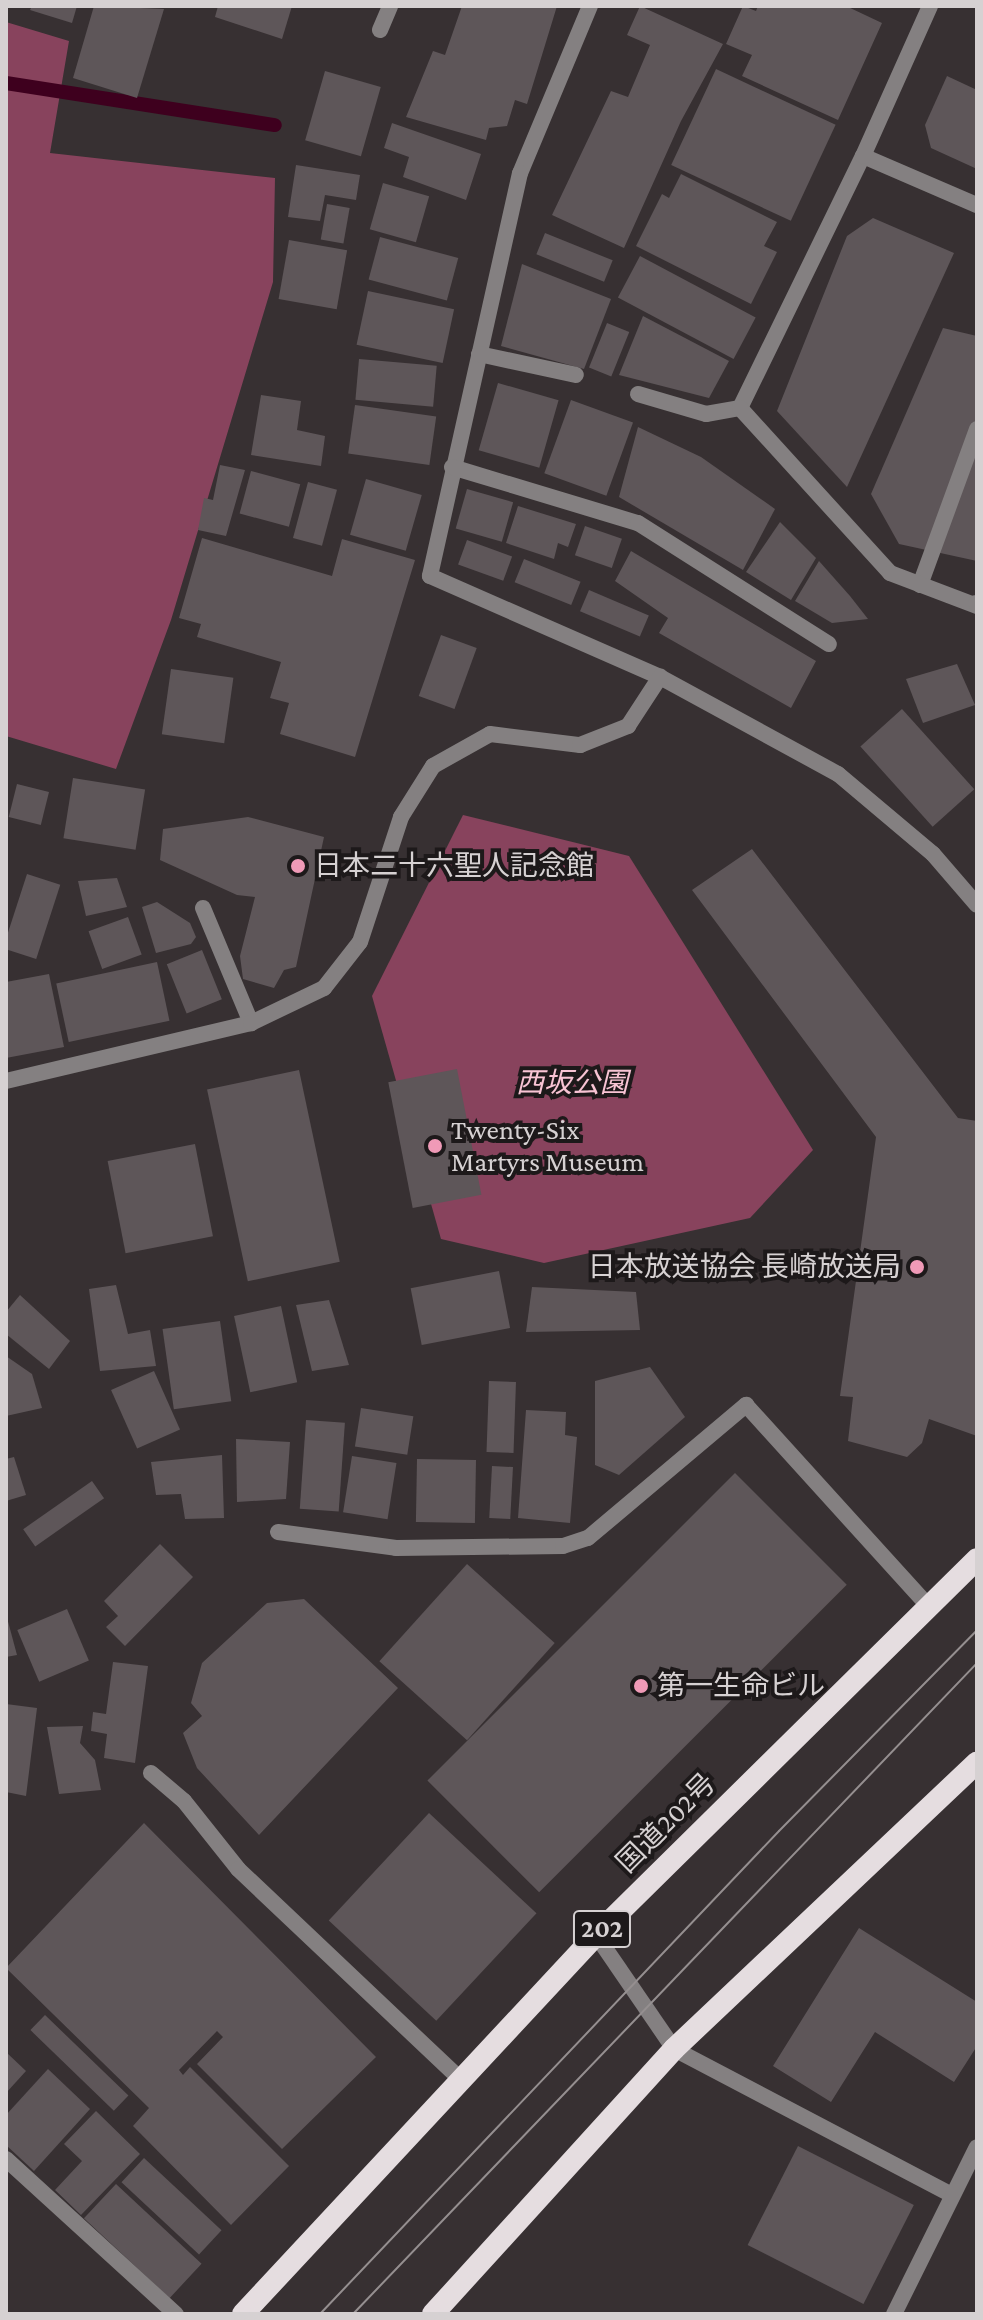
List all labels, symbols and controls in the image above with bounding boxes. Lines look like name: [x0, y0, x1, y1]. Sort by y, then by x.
place label: 日本二十六聖人記念館: [314, 849, 594, 883]
marker: 日本二十六聖人記念館: [289, 857, 307, 875]
park label: 西坂公園: [516, 1066, 628, 1100]
place label: Twenty-Six Martyrs Museum: [451, 1113, 644, 1179]
marker: Twenty-Six Martyrs Museum: [426, 1137, 444, 1155]
place label: 日本放送協会 長崎放送局: [588, 1250, 901, 1284]
marker: 日本放送協会 長崎放送局: [908, 1258, 926, 1276]
place label: 第一生命ビル: [657, 1669, 825, 1703]
marker: 第一生命ビル: [632, 1677, 650, 1695]
street label: 国道202号: [609, 1766, 723, 1880]
road number: 202: [572, 1907, 632, 1951]

